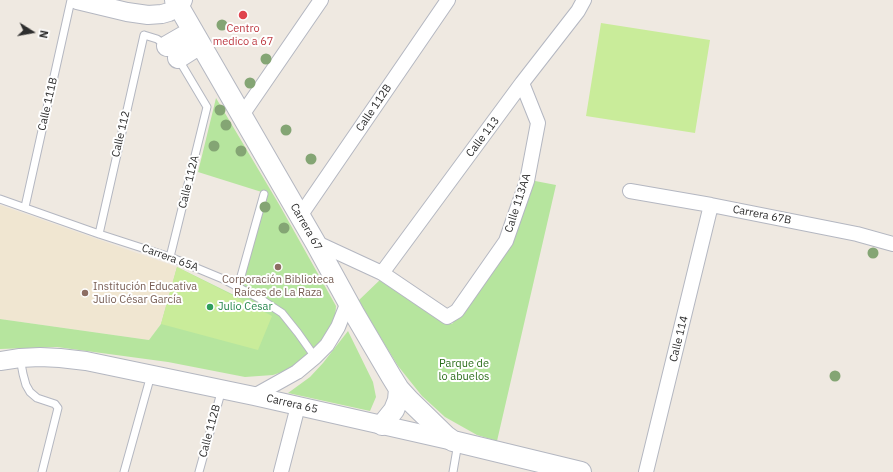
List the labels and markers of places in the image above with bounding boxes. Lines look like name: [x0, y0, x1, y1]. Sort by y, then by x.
marker: Centro medico a 67: [237, 9, 249, 21]
place label: Centro medico a 67: [213, 22, 273, 48]
marker: Corporación Biblioteca Raíces de La Raza: [273, 262, 283, 272]
place label: Corporación Biblioteca Raíces de La Raza: [222, 273, 334, 299]
place label: Institución Educativa Julio César García: [93, 280, 197, 306]
marker: Institución Educativa Julio César García: [80, 288, 90, 298]
place label: Julio Cesar: [218, 300, 272, 314]
marker: Julio Cesar: [205, 302, 215, 312]

